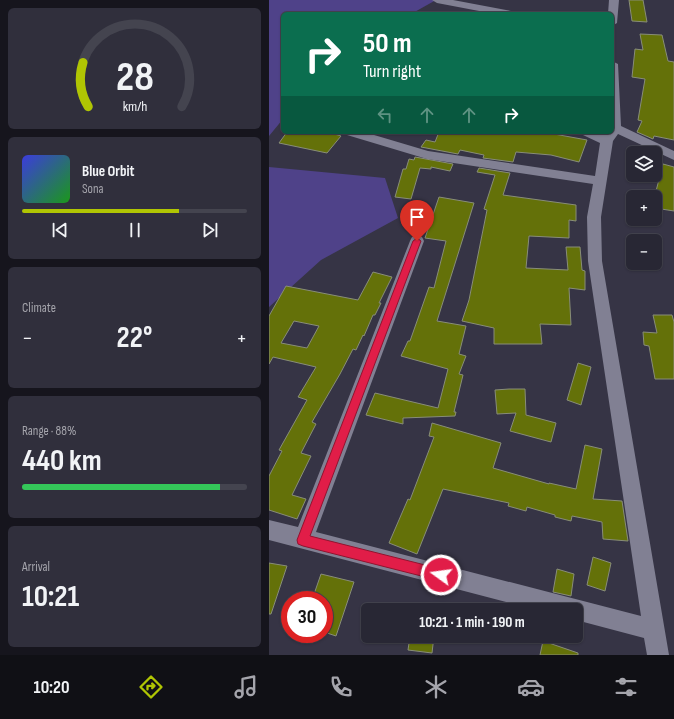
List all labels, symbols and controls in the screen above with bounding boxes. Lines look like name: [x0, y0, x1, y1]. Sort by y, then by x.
text: 50 m: [363, 27, 412, 60]
icon: right: [297, 28, 349, 80]
text: 28: [116, 53, 153, 102]
text: Turn right: [363, 61, 421, 82]
text: km/h: [122, 97, 147, 114]
icon: left: [374, 104, 396, 126]
icon: ahead: [416, 104, 438, 126]
icon: ahead: [458, 104, 480, 126]
icon: right: [500, 104, 522, 126]
map controls: [626, 146, 662, 270]
button: layers: [626, 146, 662, 182]
text: Blue Orbit: [82, 162, 134, 181]
text: Sona: [82, 181, 104, 197]
button: +: [626, 190, 662, 226]
pin: [400, 200, 434, 241]
icon: arrive: [406, 206, 428, 228]
icon: previous: [49, 219, 71, 241]
icon: pause: [124, 219, 146, 241]
icon: next: [199, 219, 221, 241]
button: −: [626, 234, 662, 270]
text: Climate: [22, 300, 56, 316]
text: 22°: [117, 320, 152, 356]
text: −: [22, 325, 33, 352]
text: +: [236, 325, 247, 352]
text: Range · 88%: [22, 423, 76, 439]
text: 440 km: [22, 443, 102, 479]
position arrow: [420, 554, 462, 596]
text: Arrival: [22, 559, 50, 575]
text: 10:21: [22, 579, 79, 615]
speed limit sign: 30: [281, 591, 333, 643]
text: 10:21 · 1 min · 190 m: [419, 613, 525, 632]
icon: directions: [137, 673, 165, 701]
icon: music: [232, 673, 260, 701]
icon: phone: [327, 673, 355, 701]
icon: climate: [422, 673, 450, 701]
icon: car: [517, 673, 545, 701]
icon: filters: [612, 673, 640, 701]
text: 10:20: [34, 677, 69, 698]

